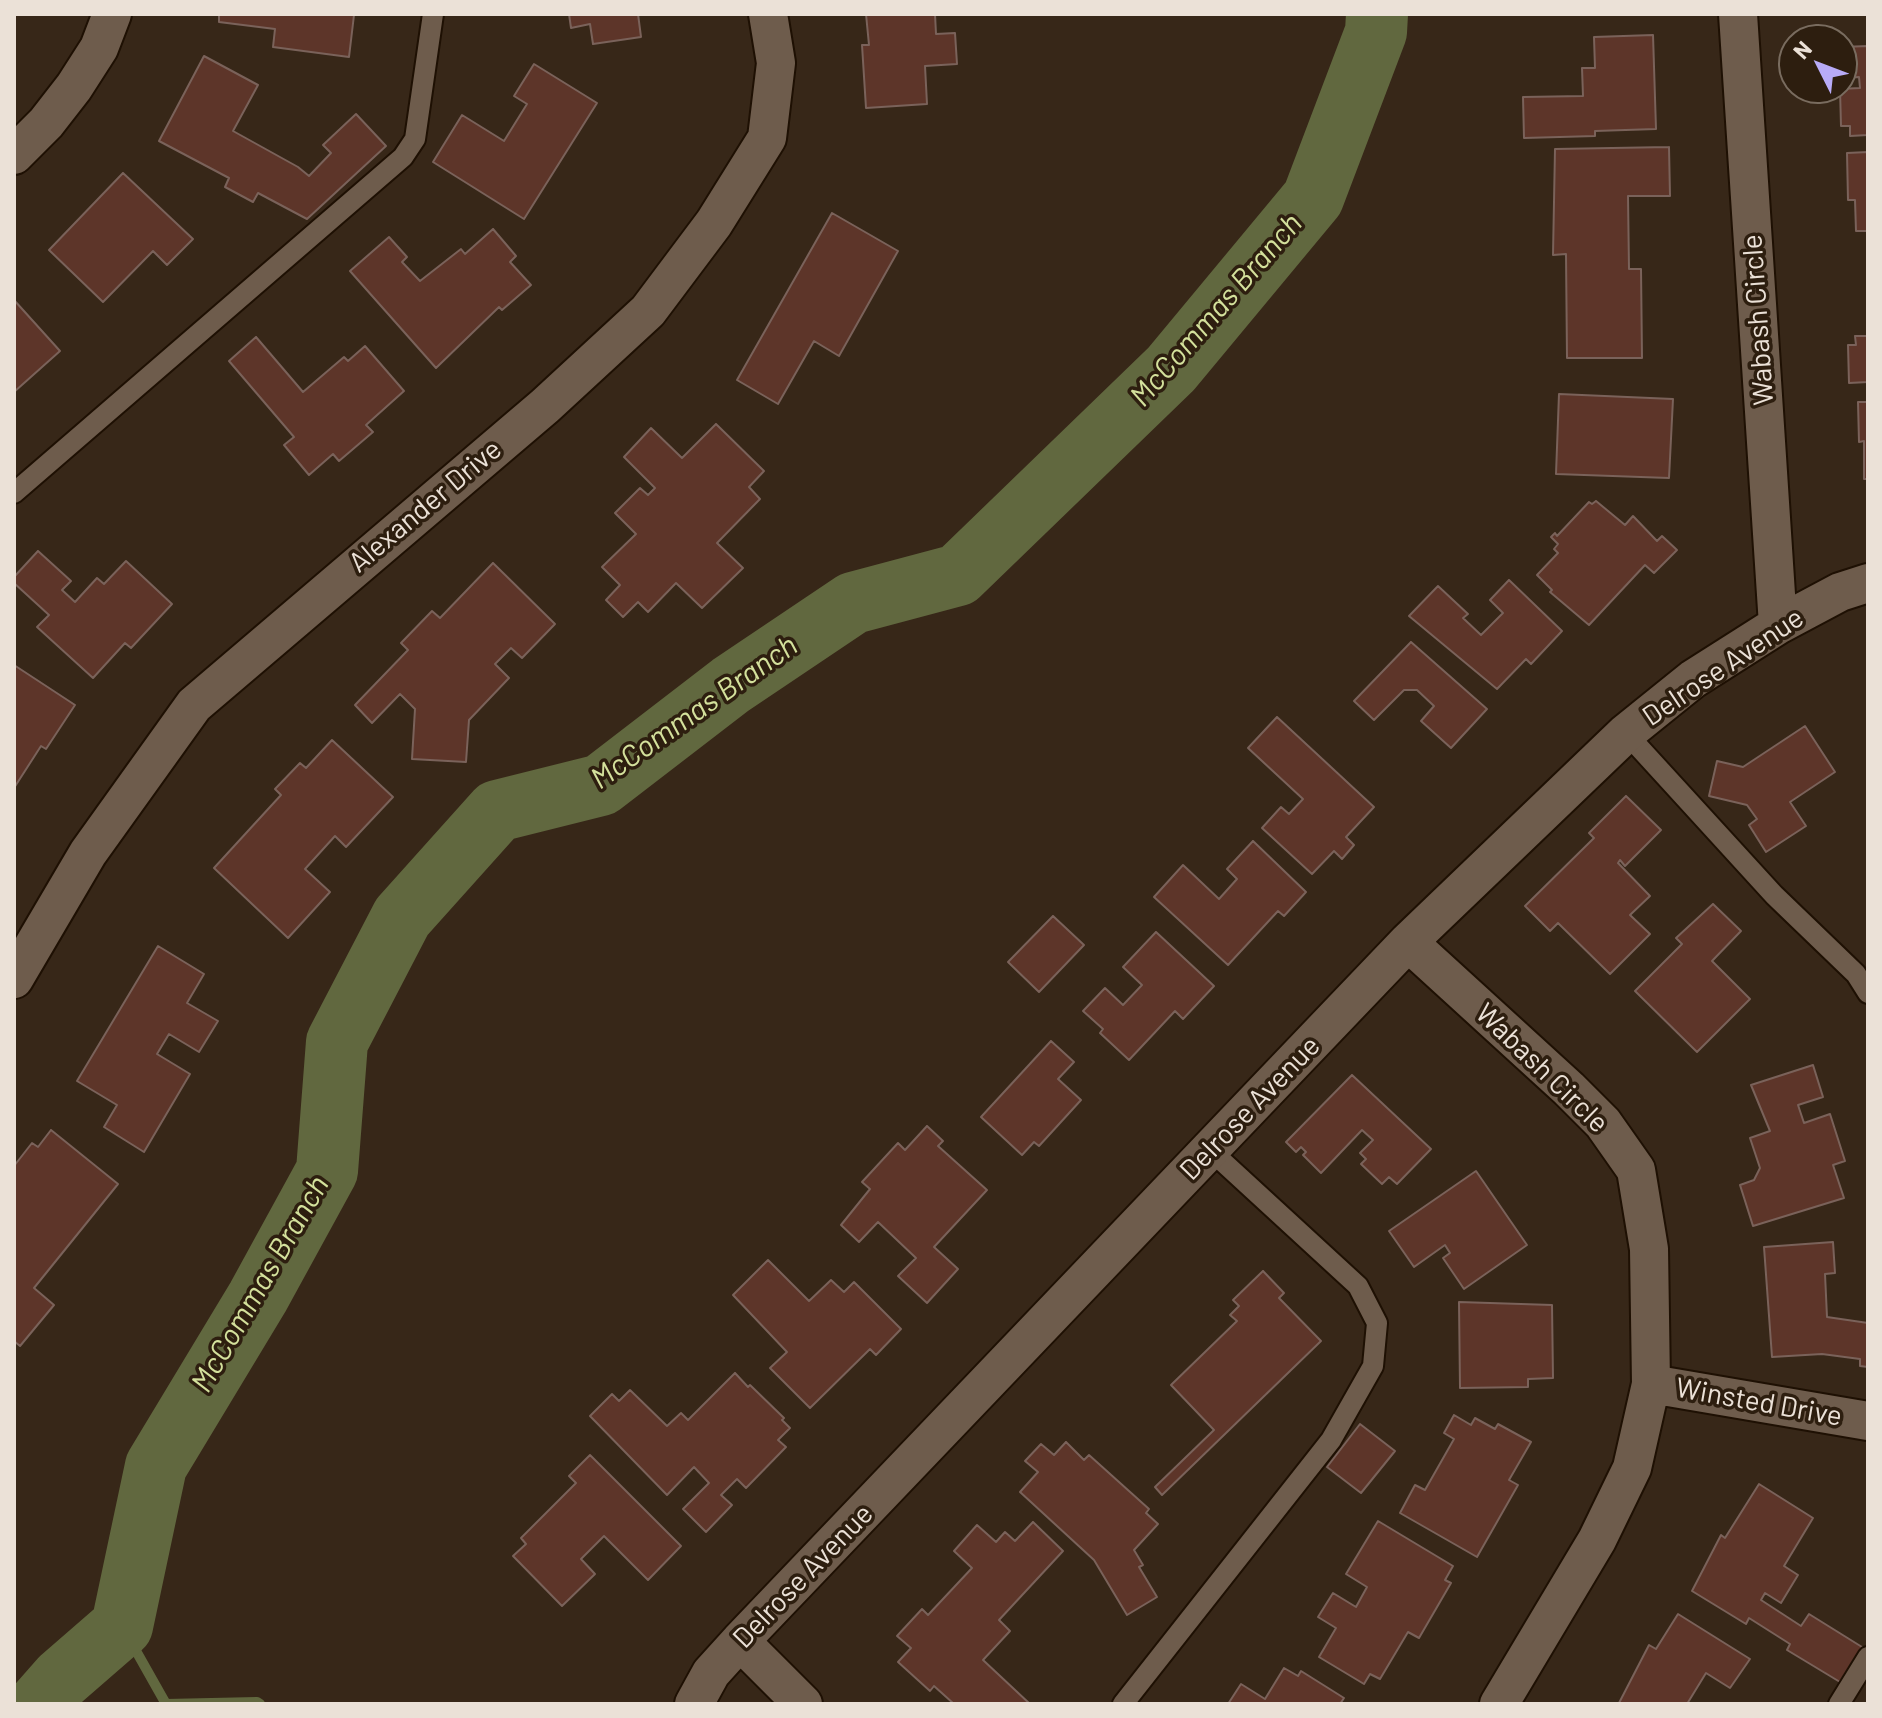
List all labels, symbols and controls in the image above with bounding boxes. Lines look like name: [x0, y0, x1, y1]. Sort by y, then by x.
north arrow: [1778, 24, 1858, 104]
text: N: [1787, 35, 1816, 63]
water label: McCommas Branch: [1122, 206, 1310, 414]
street label: Wabash Circle: [1735, 233, 1781, 407]
street label: Alexander Drive: [342, 432, 508, 580]
street label: Delrose Avenue: [1636, 601, 1810, 733]
water label: McCommas Branch: [584, 627, 804, 797]
street label: Wabash Circle: [1469, 996, 1615, 1140]
street label: Delrose Avenue: [1173, 1029, 1327, 1187]
water label: McCommas Branch: [183, 1169, 337, 1399]
street label: Winsted Drive: [1673, 1371, 1845, 1433]
street label: Delrose Avenue: [726, 1497, 880, 1655]

